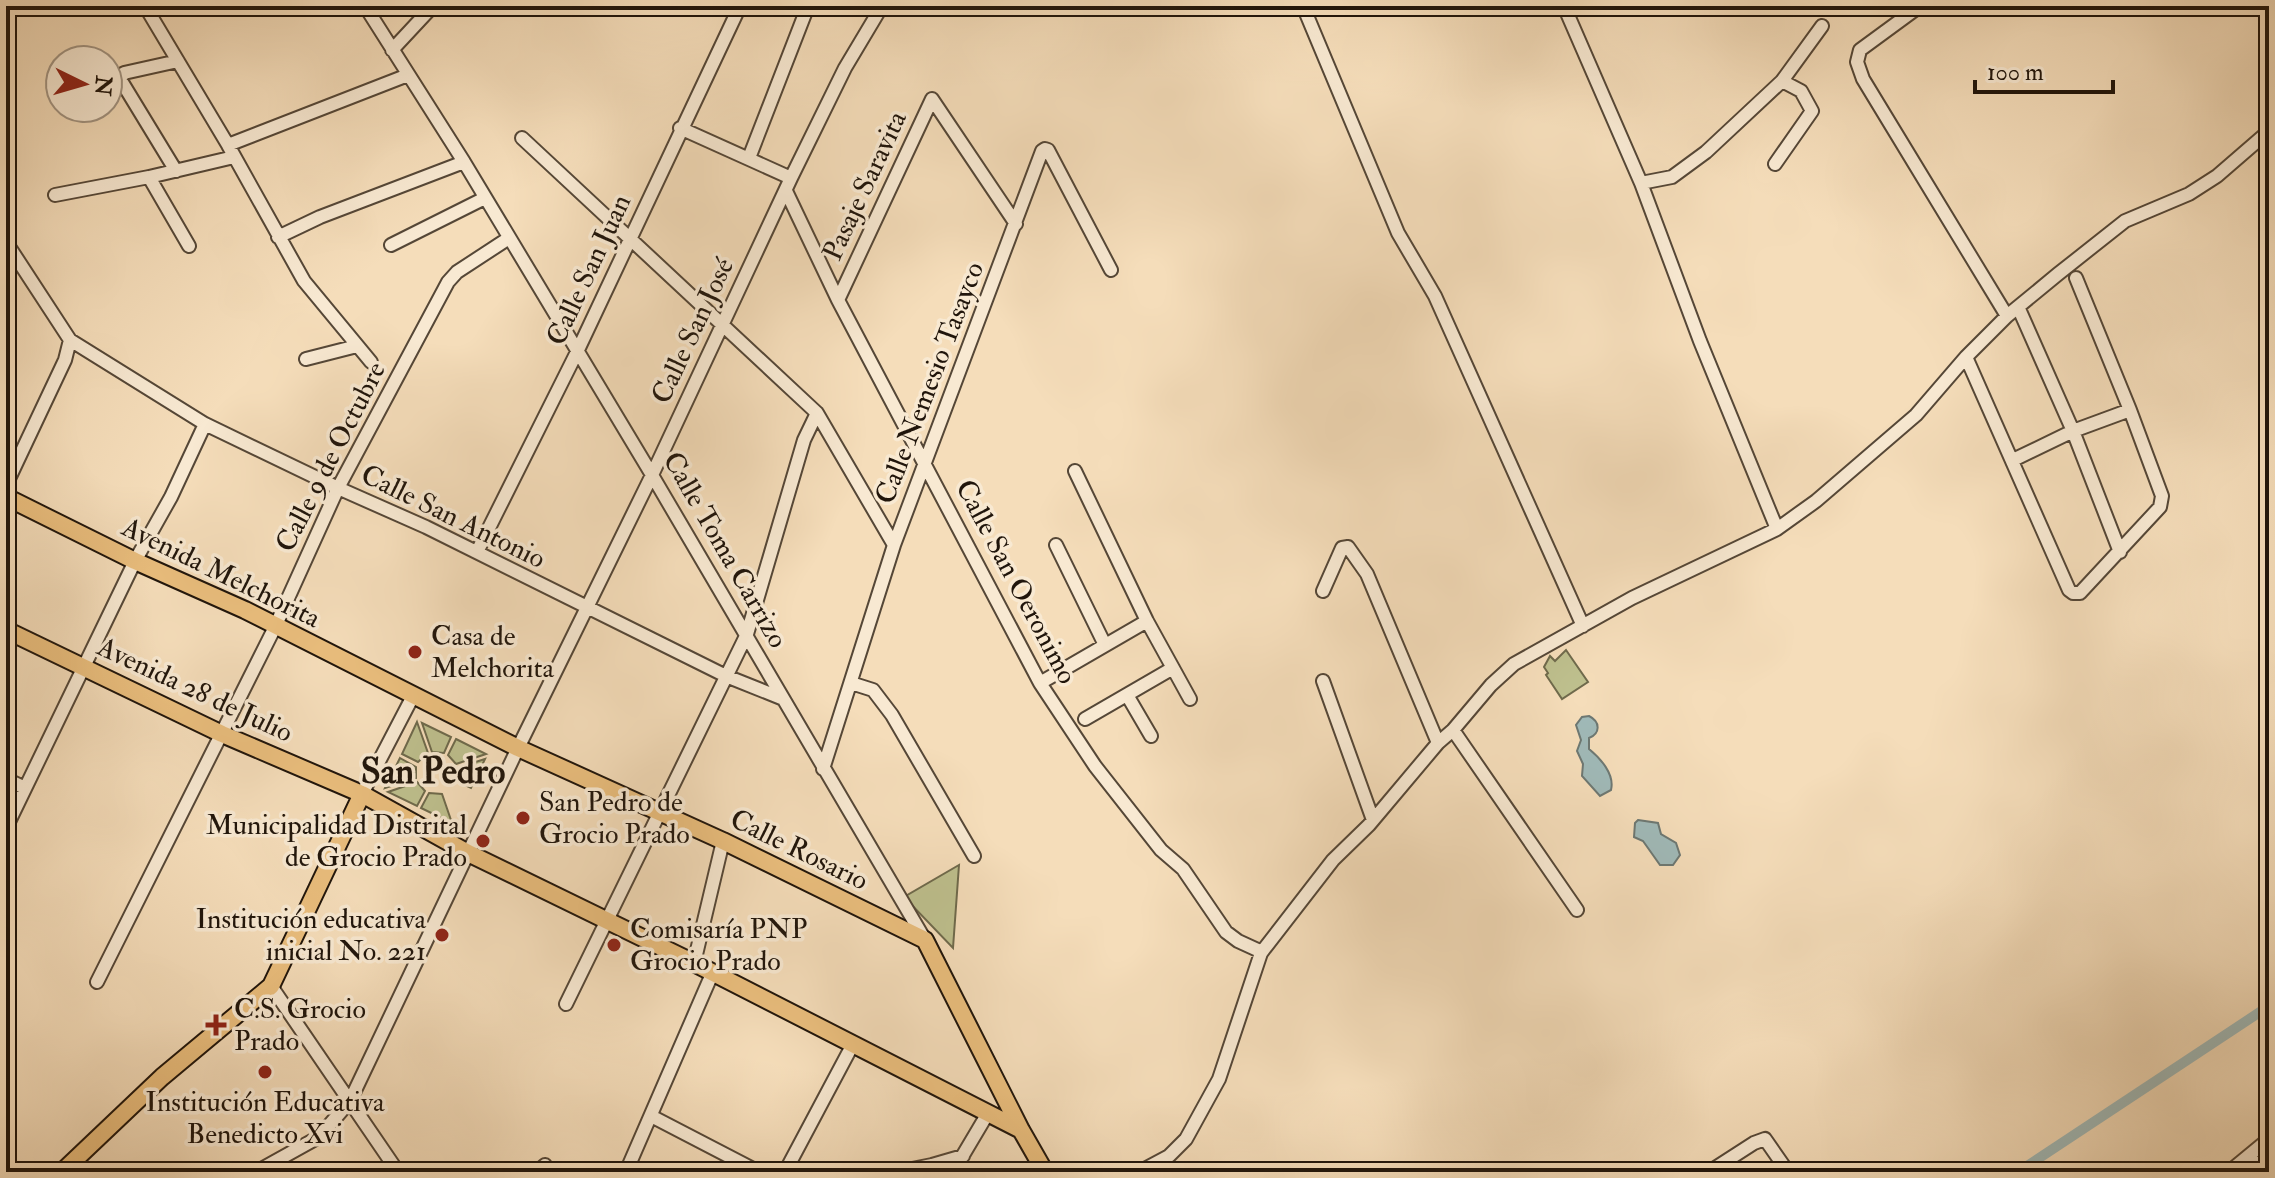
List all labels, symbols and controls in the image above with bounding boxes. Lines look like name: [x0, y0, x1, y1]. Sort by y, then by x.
north arrow: [44, 44, 124, 124]
scale bar: [1975, 44, 2113, 94]
text: 100 m: [1987, 57, 2044, 88]
text: N: [88, 74, 118, 97]
street label: Pasaje Saravita: [815, 105, 915, 266]
street label: Calle San Juan: [539, 189, 639, 351]
street label: Calle San José: [644, 252, 742, 409]
street label: Calle Nemesio Tasayco: [868, 257, 992, 509]
street label: Calle 9 de Octubre: [268, 356, 394, 558]
street label: Calle Toma Carrizo: [655, 446, 795, 654]
street label: Calle San Antonio: [355, 457, 551, 577]
street label: Calle San Oeronimo: [947, 474, 1085, 690]
street label: Avenida Melchorita: [115, 509, 326, 636]
place label: Casa de Melchorita: [431, 619, 555, 686]
street label: Avenida 28 de Julio: [91, 629, 298, 751]
marker: Casa de Melchorita: [406, 643, 424, 661]
district label: San Pedro: [361, 749, 505, 794]
place label: San Pedro de Grocio Prado: [539, 785, 690, 852]
street label: Calle Rosario: [724, 802, 874, 898]
place label: Municipalidad Distrital de Grocio Prado: [206, 808, 467, 875]
marker: San Pedro de Grocio Prado: [514, 809, 532, 827]
marker: Municipalidad Distrital de Grocio Prado: [474, 832, 492, 850]
place label: Institución educativa inicial No. 221: [196, 902, 426, 969]
place label: Comisaría PNP Grocio Prado: [630, 912, 807, 979]
marker: Institución educativa inicial No. 221: [433, 926, 451, 944]
marker: Comisaría PNP Grocio Prado: [605, 936, 623, 954]
place label: C.S. Grocio Prado: [234, 992, 366, 1059]
marker: C.S. Grocio Prado: [205, 1014, 227, 1036]
marker: Institución Educativa Benedicto Xvi: [256, 1063, 274, 1081]
place label: Institución Educativa Benedicto Xvi: [146, 1085, 385, 1152]

